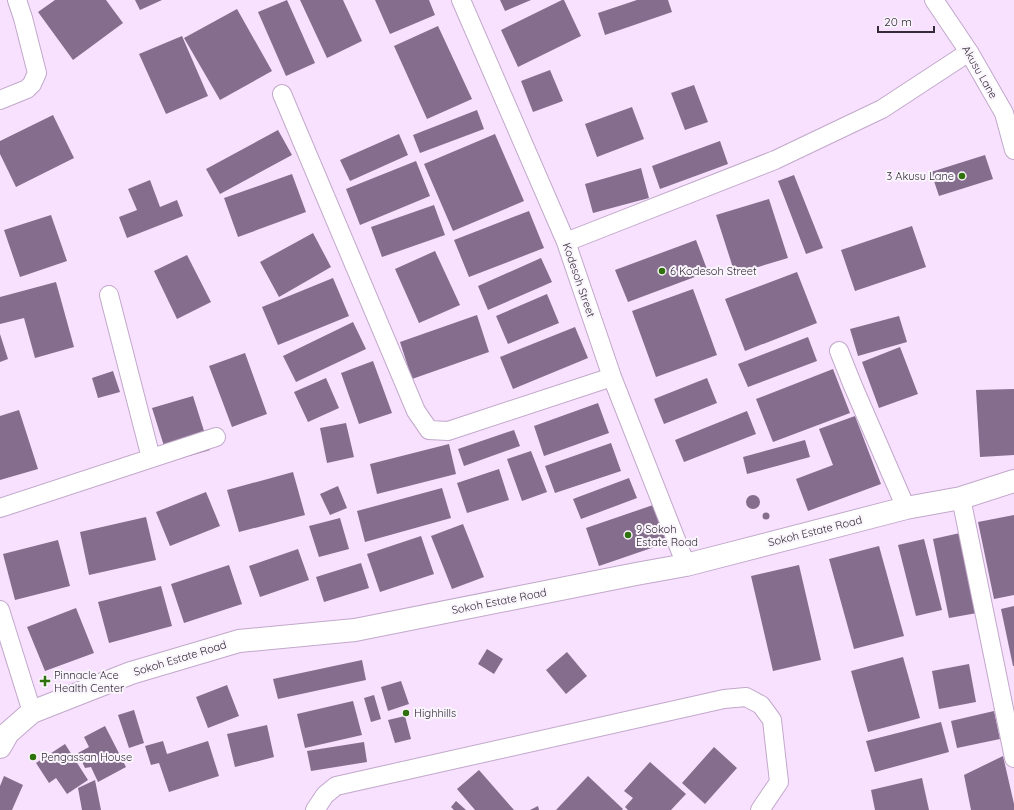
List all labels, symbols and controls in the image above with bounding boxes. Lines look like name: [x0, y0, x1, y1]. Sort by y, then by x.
scale bar: [878, 8, 934, 34]
text: 20 m: [884, 14, 912, 29]
street label: Akusu Lane: [959, 43, 1001, 101]
place label: 3 Akusu Lane: [887, 169, 954, 183]
marker: 3 Akusu Lane: [957, 171, 967, 181]
street label: Kodesoh Street: [560, 241, 598, 319]
place label: 6 Kodesoh Street: [670, 264, 757, 278]
marker: 6 Kodesoh Street: [657, 266, 667, 276]
street label: Sokoh Estate Road: [767, 513, 863, 549]
place label: 9 Sokoh Estate Road: [636, 522, 698, 549]
marker: 9 Sokoh Estate Road: [623, 530, 633, 540]
street label: Sokoh Estate Road: [450, 585, 548, 617]
street label: Sokoh Estate Road: [132, 637, 228, 679]
place label: Pinnacle Ace Health Center: [54, 668, 125, 695]
marker: Pinnacle Ace Health Center: [39, 675, 51, 687]
place label: Highhills: [414, 706, 456, 720]
marker: Highhills: [401, 708, 411, 718]
place label: Pengassan House: [41, 750, 132, 764]
marker: Pengassan House: [28, 752, 38, 762]

